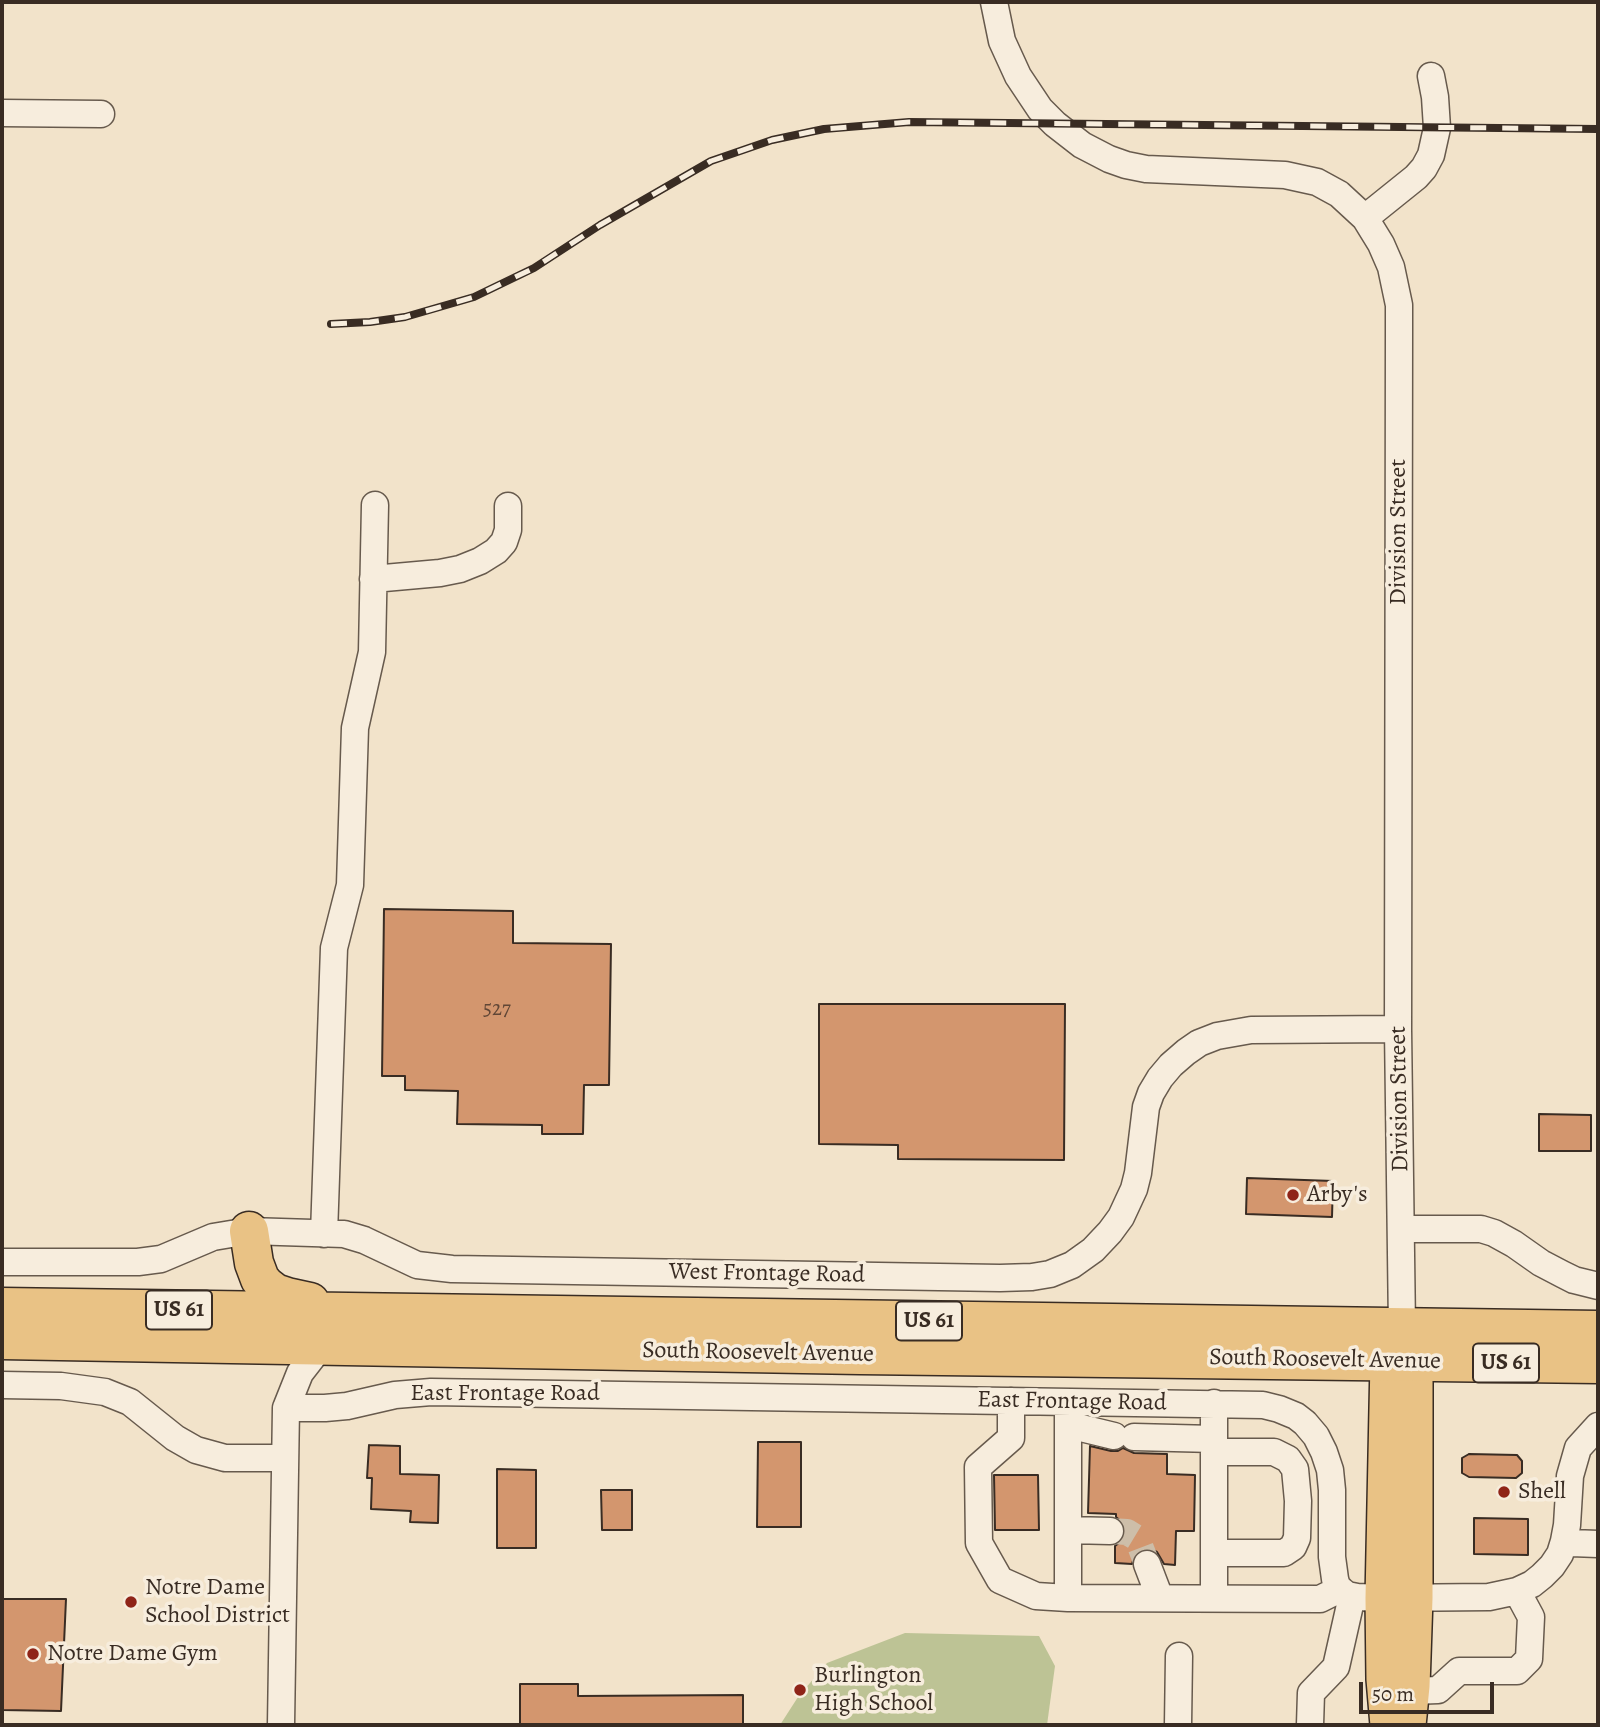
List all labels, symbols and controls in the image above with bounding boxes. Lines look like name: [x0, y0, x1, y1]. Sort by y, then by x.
street label: Division Street: [1385, 459, 1413, 605]
house number: 527: [483, 997, 511, 1023]
street label: Division Street: [1384, 1026, 1416, 1172]
place label: Arby's: [1307, 1181, 1368, 1209]
marker: Arby's: [1285, 1187, 1301, 1203]
street label: West Frontage Road: [669, 1258, 865, 1290]
road number: US 61: [146, 1290, 212, 1330]
road number: US 61: [896, 1302, 962, 1340]
street label: South Roosevelt Avenue: [642, 1337, 874, 1369]
street label: South Roosevelt Avenue: [1209, 1344, 1441, 1376]
road number: US 61: [1473, 1344, 1539, 1382]
street label: East Frontage Road: [410, 1380, 600, 1408]
street label: East Frontage Road: [977, 1386, 1167, 1418]
place label: Shell: [1518, 1478, 1566, 1506]
marker: Shell: [1496, 1484, 1512, 1500]
place label: Notre Dame School District: [145, 1574, 290, 1630]
marker: Notre Dame School District: [123, 1594, 139, 1610]
place label: Notre Dame Gym: [47, 1640, 218, 1668]
marker: Notre Dame Gym: [25, 1646, 41, 1662]
place label: Burlington High School: [814, 1662, 933, 1718]
scale bar: [1362, 1668, 1497, 1712]
text: 50 m: [1372, 1680, 1414, 1708]
marker: Burlington High School: [792, 1682, 808, 1698]

